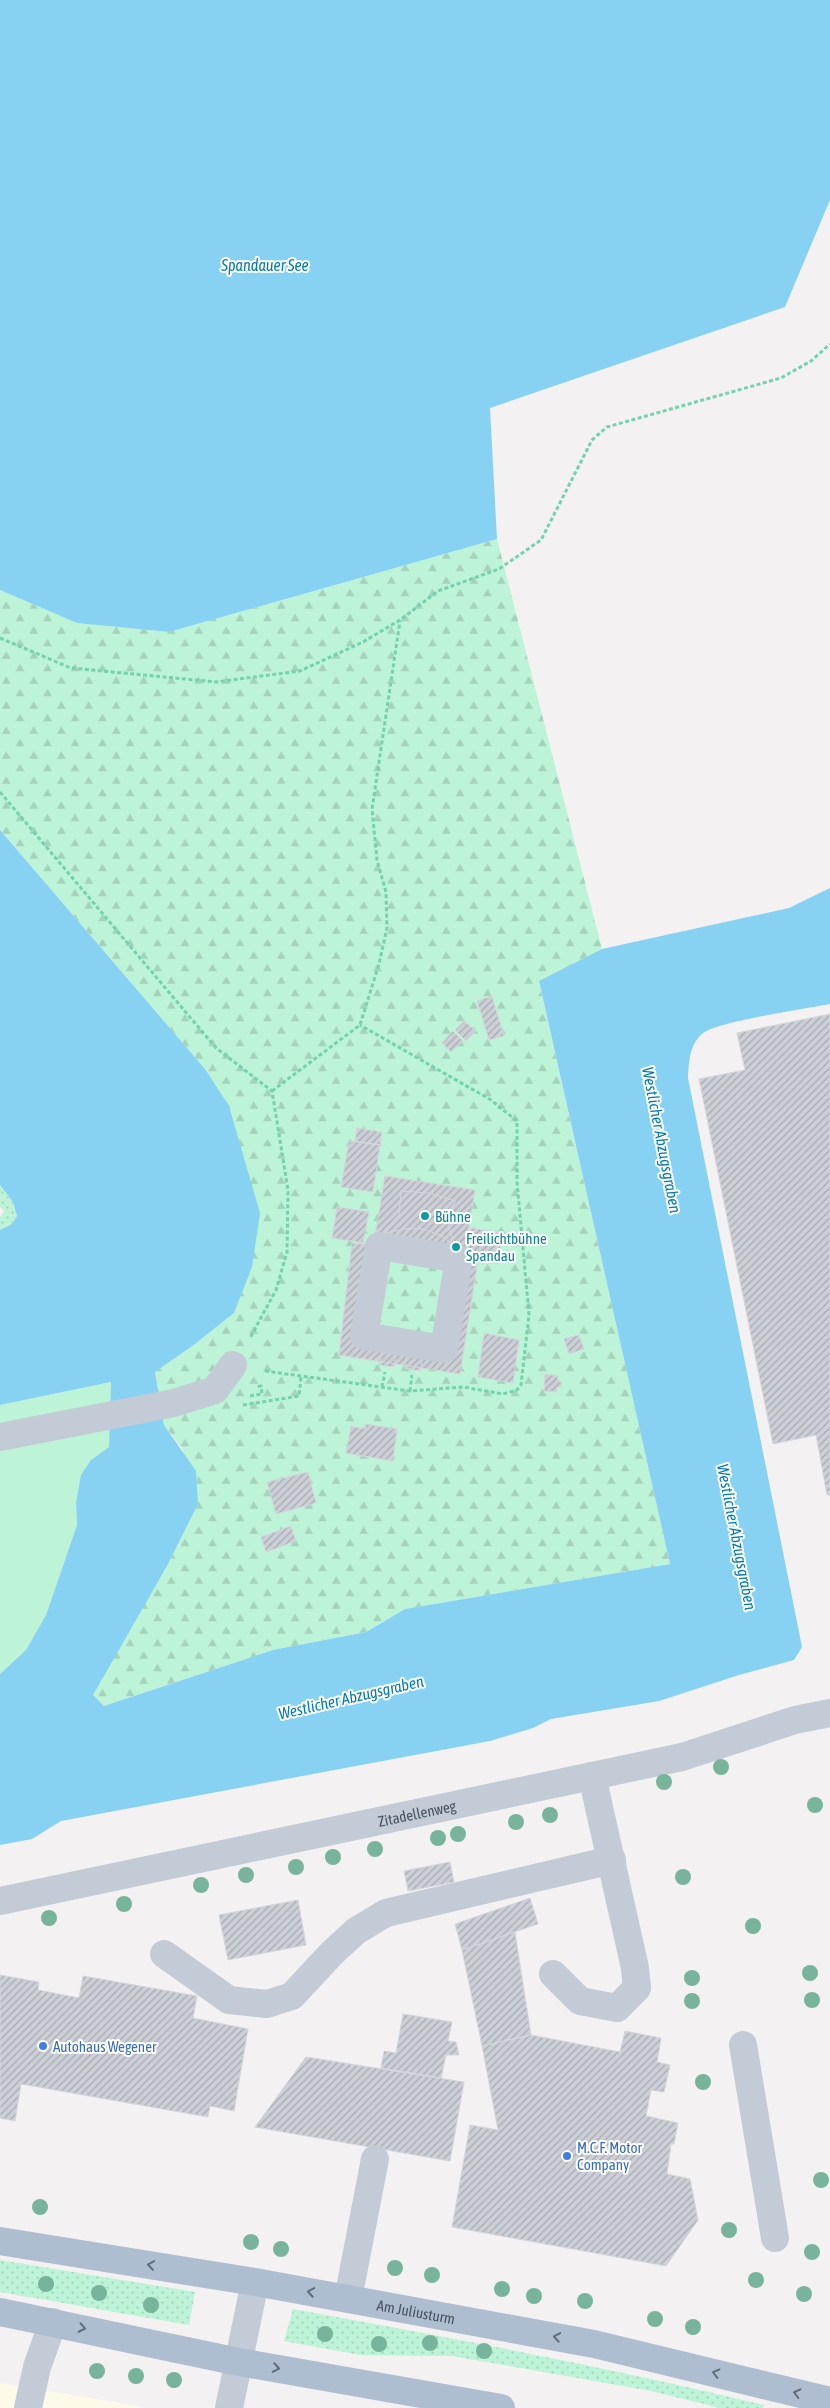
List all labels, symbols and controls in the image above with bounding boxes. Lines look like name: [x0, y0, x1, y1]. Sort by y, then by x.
water label: Spandauer See: [220, 256, 309, 275]
water label: Westlicher Abzugsgraben: [638, 1065, 685, 1215]
place label: Bühne: [435, 1208, 471, 1225]
marker: Bühne: [419, 1210, 431, 1222]
place label: Freilichtbühne Spandau: [466, 1230, 547, 1264]
marker: Freilichtbühne Spandau: [450, 1241, 462, 1253]
water label: Westlicher Abzugsgraben: [713, 1462, 760, 1612]
water label: Westlicher Abzugsgraben: [277, 1671, 426, 1723]
street label: Zitadellenweg: [376, 1796, 458, 1830]
place label: Autohaus Wegener: [53, 2038, 157, 2055]
marker: Autohaus Wegener: [37, 2040, 49, 2052]
place label: M.C.F. Motor Company: [577, 2139, 642, 2173]
marker: M.C.F. Motor Company: [561, 2150, 573, 2162]
one-way arrow: [147, 2261, 155, 2271]
one-way arrow: [307, 2288, 316, 2298]
street label: Am Juliusturm: [376, 2296, 456, 2327]
one-way arrow: [78, 2322, 87, 2333]
one-way arrow: [553, 2333, 562, 2343]
one-way arrow: [271, 2363, 280, 2373]
one-way arrow: [711, 2368, 720, 2379]
one-way arrow: [792, 2388, 801, 2399]

